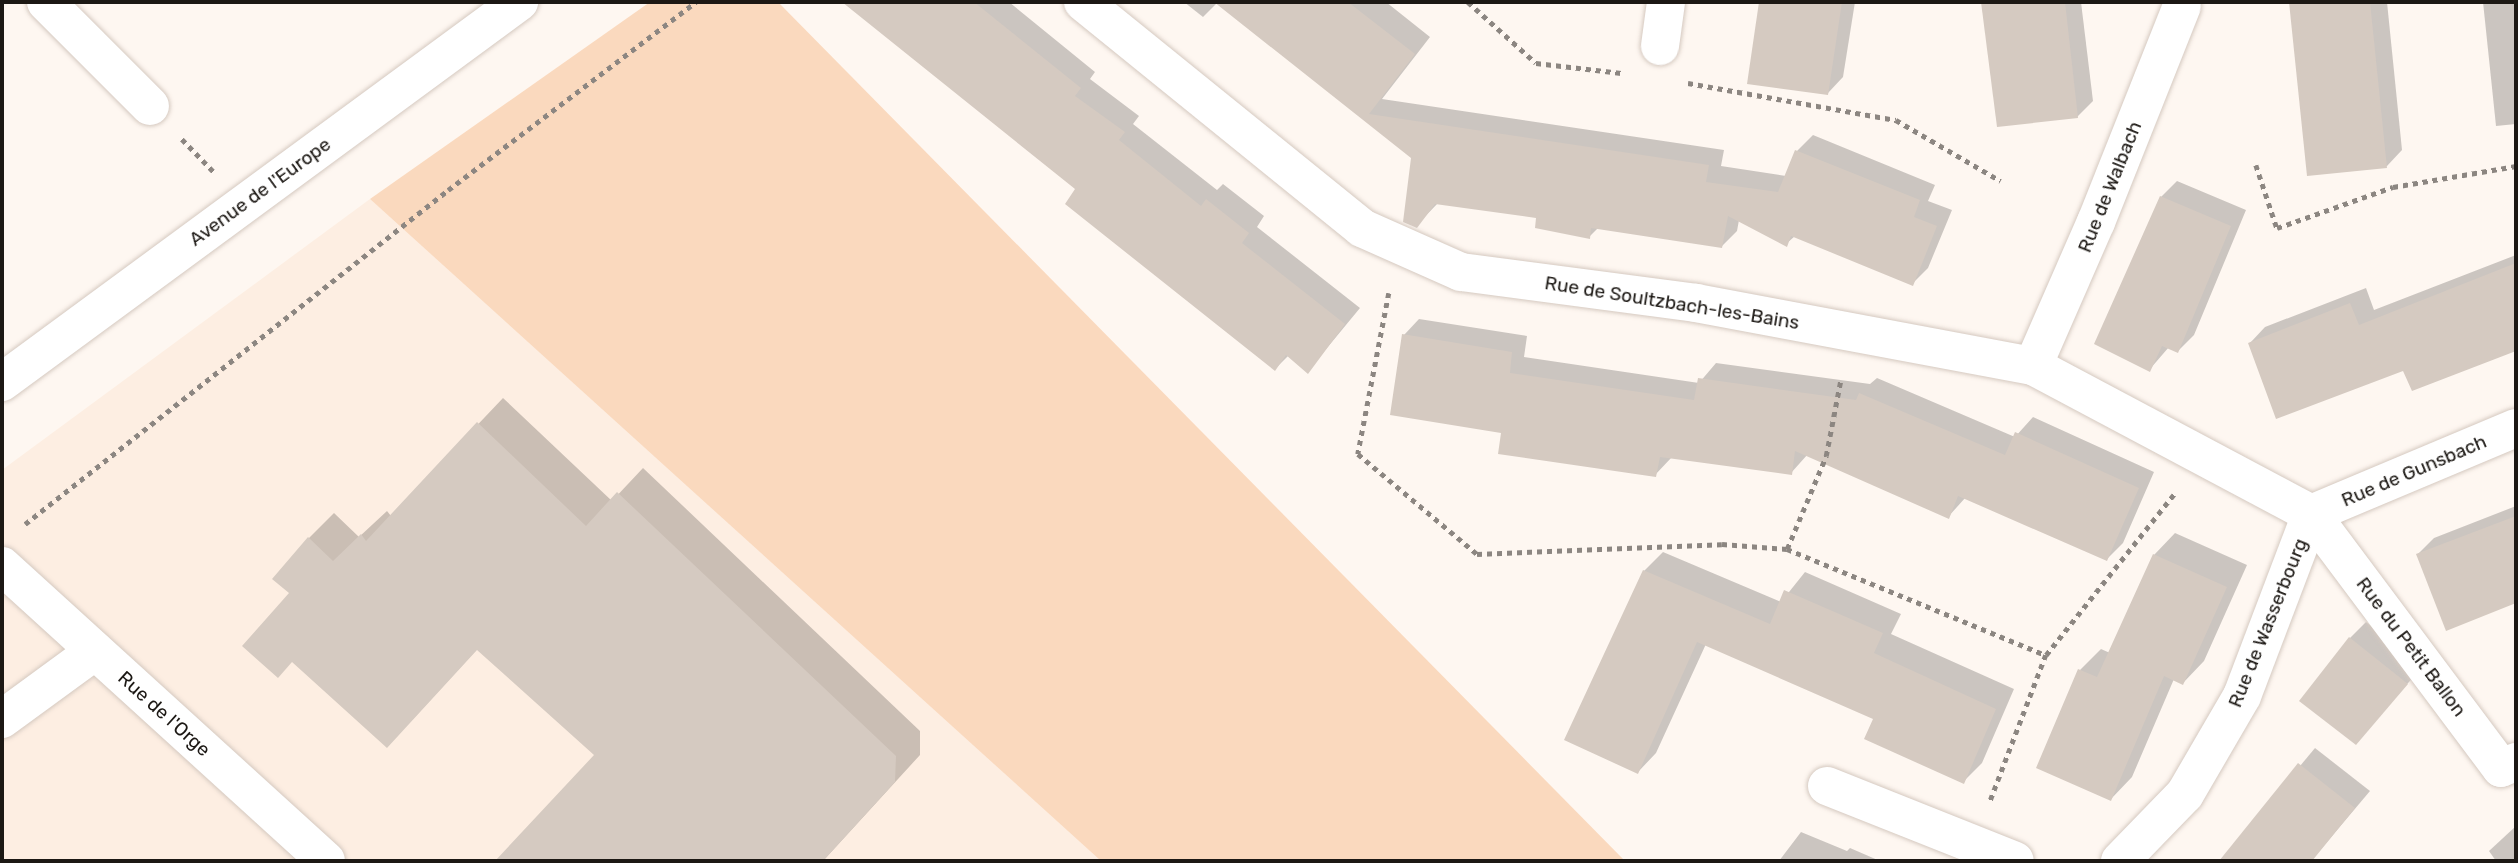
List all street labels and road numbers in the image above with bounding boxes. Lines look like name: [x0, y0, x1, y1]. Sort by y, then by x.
street label: Rue de Walbach: [2073, 118, 2147, 256]
street label: Avenue de l'Europe: [185, 133, 335, 251]
street label: Rue de Soultzbach-les-Bains: [1543, 272, 1801, 334]
street label: Rue de Gunsbach: [2338, 430, 2490, 512]
street label: Rue de Wasserbourg: [2224, 535, 2312, 711]
street label: Rue du Petit Ballon: [2351, 573, 2471, 721]
street label: Rue de l'Orge: [113, 667, 215, 761]

